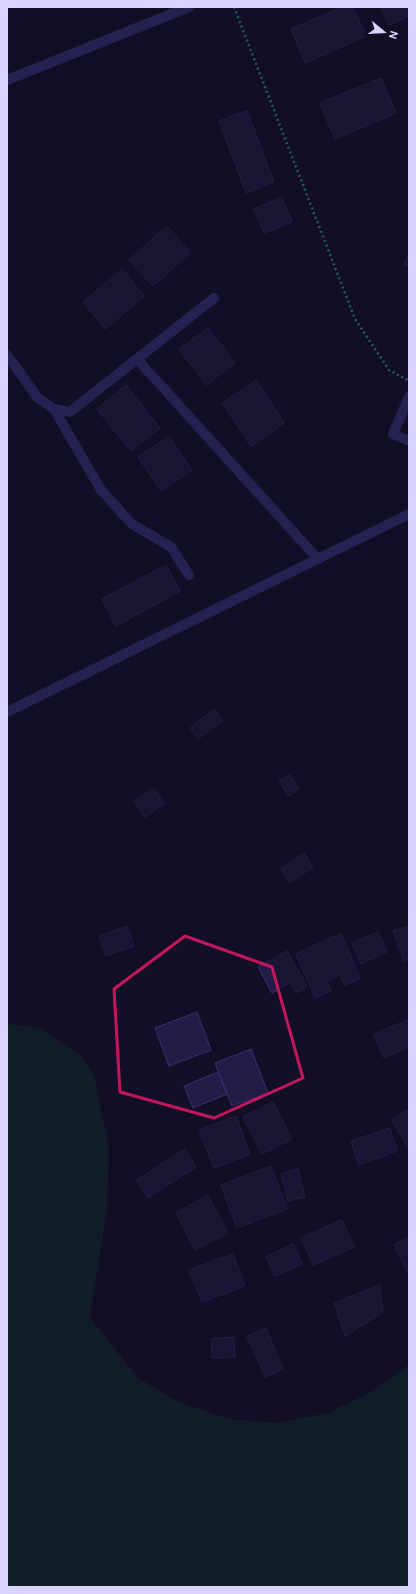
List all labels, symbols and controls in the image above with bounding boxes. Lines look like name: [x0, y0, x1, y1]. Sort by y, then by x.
north arrow: [364, 12, 404, 52]
text: N: [385, 29, 400, 41]

